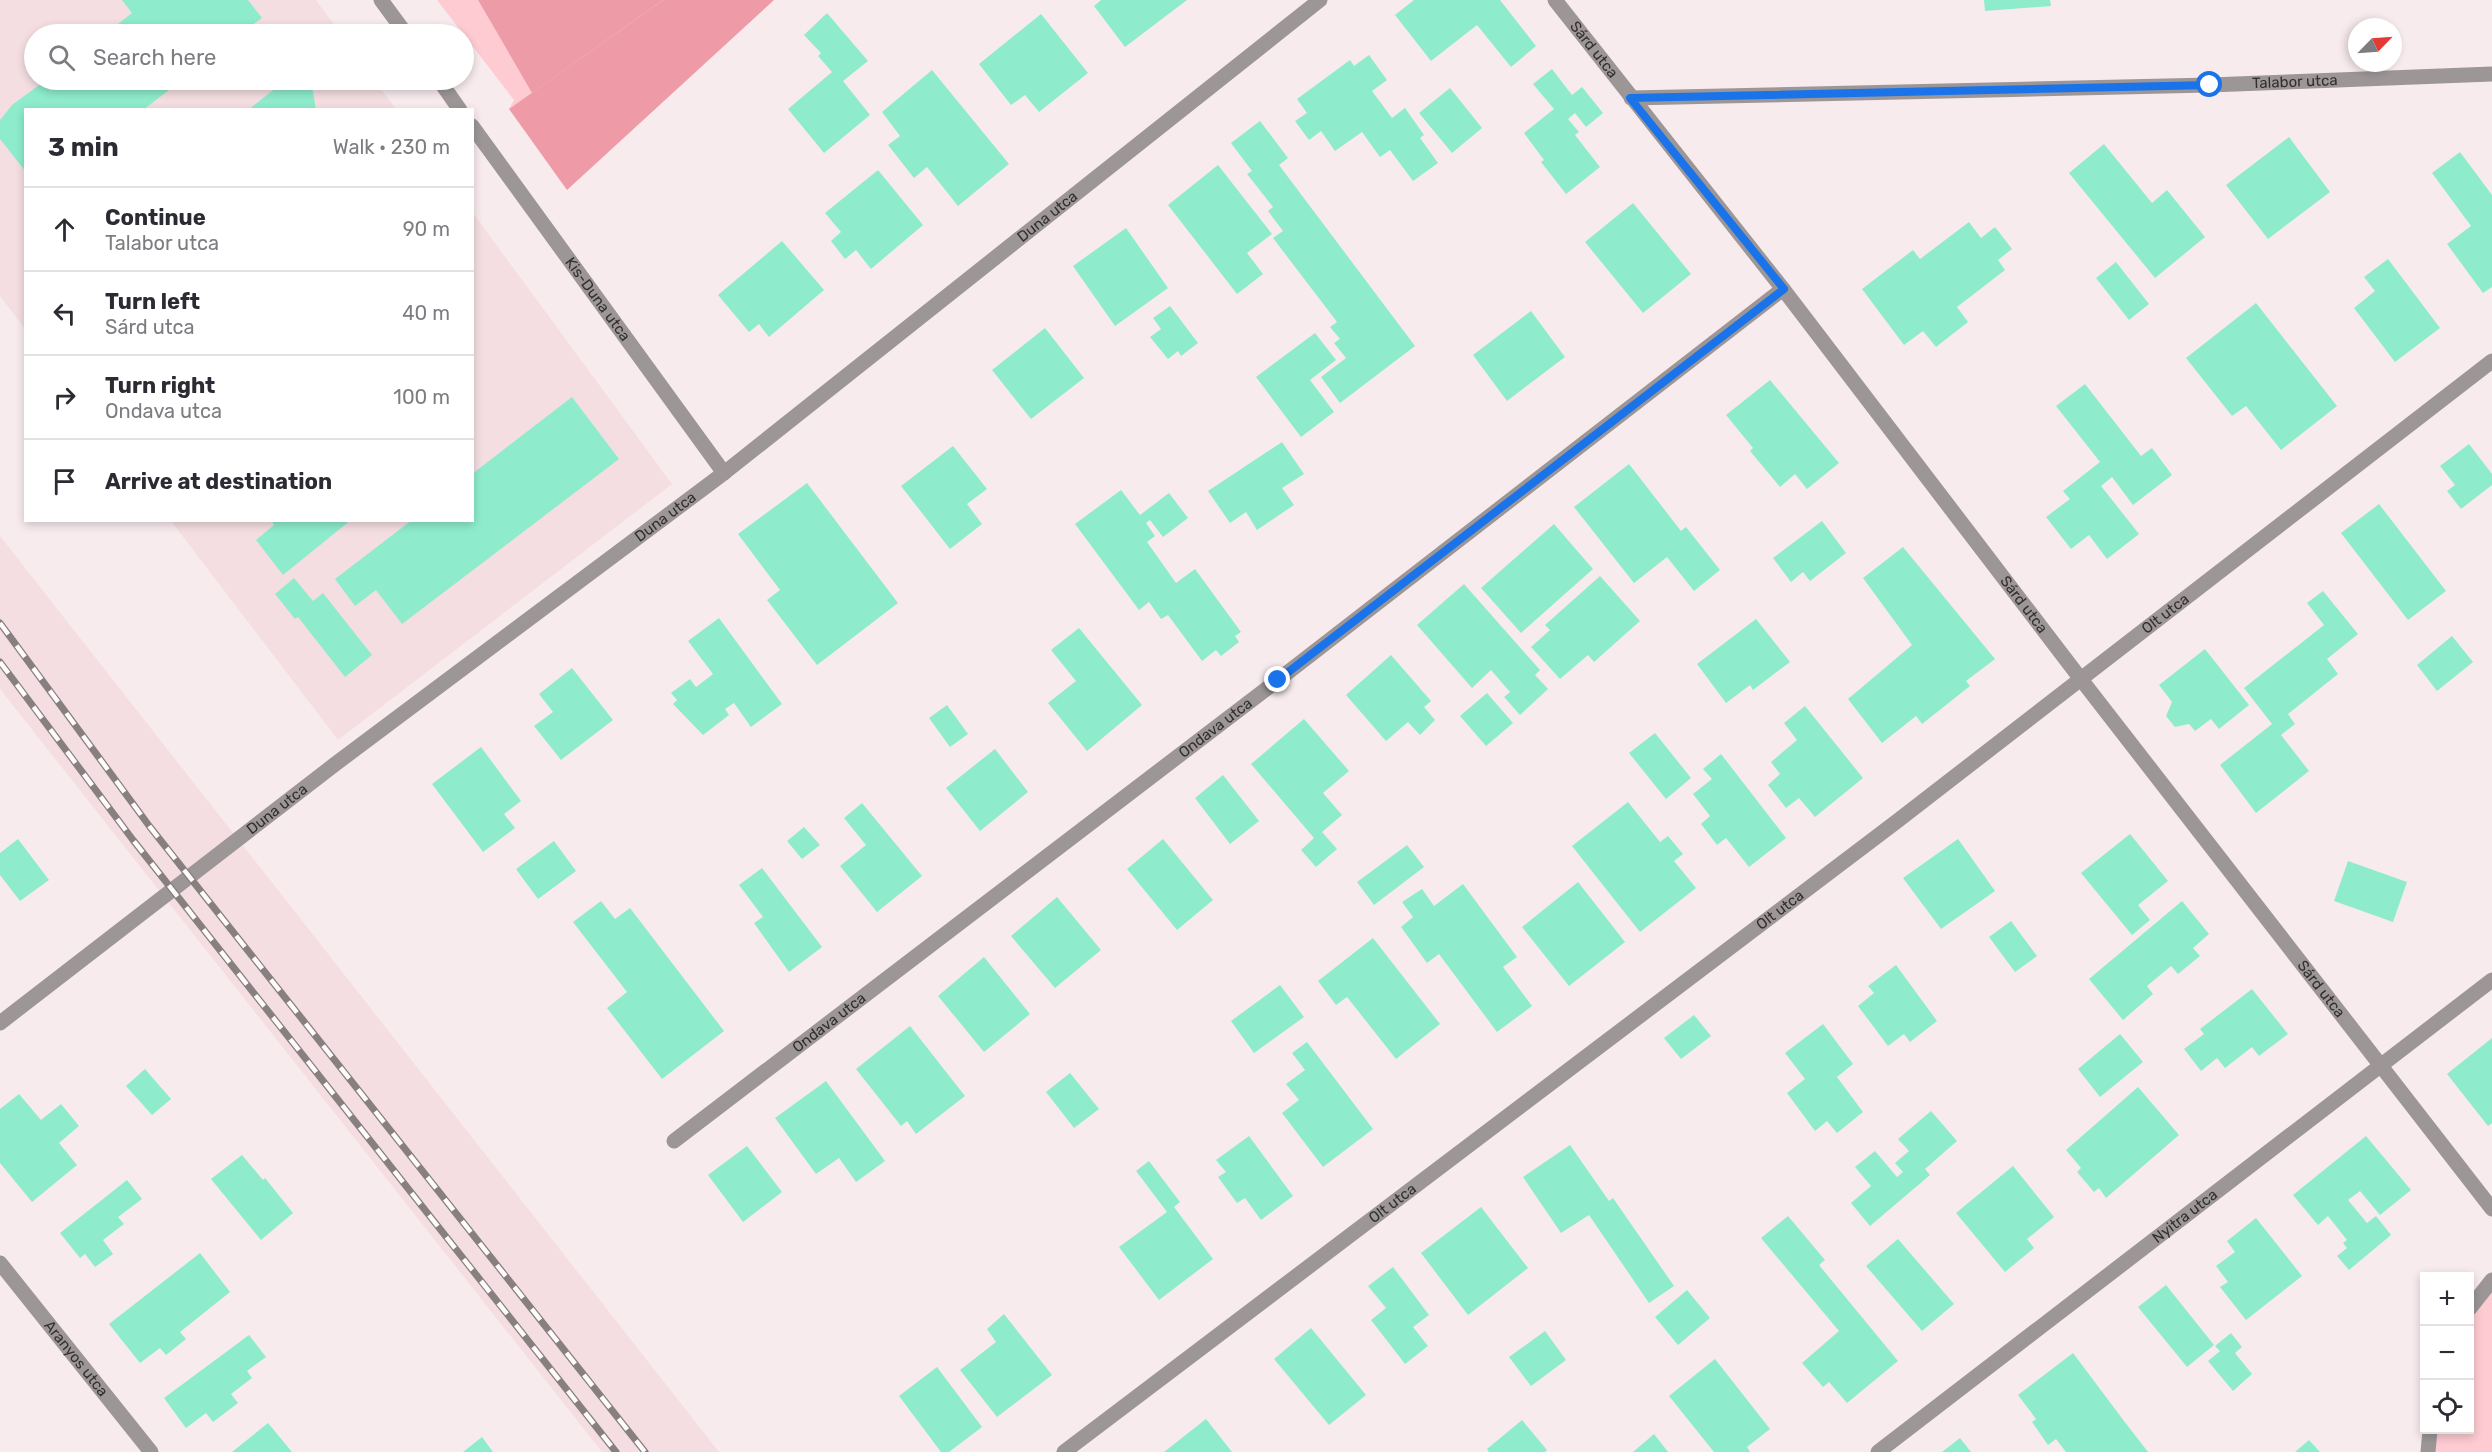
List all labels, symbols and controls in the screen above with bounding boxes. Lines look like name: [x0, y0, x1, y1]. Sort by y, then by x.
street label: Sárd utca: [1566, 17, 1622, 81]
north arrow: [2348, 18, 2402, 72]
search box: [24, 24, 474, 90]
icon: search: [45, 41, 78, 74]
text: Search here: [93, 44, 216, 71]
route start: [2196, 71, 2222, 97]
street label: Talabor utca: [2252, 71, 2338, 92]
text: 3 min: [48, 132, 119, 163]
text: Walk · 230 m: [333, 135, 450, 159]
street label: Duna utca: [1014, 187, 1081, 246]
text: Continue: [105, 204, 206, 231]
icon: ahead: [48, 213, 81, 246]
text: 90 m: [403, 217, 450, 241]
text: Talabor utca: [105, 231, 219, 255]
street label: Kis-Duna utca: [561, 254, 634, 345]
text: Turn left: [105, 288, 200, 315]
icon: left: [48, 297, 81, 330]
text: 40 m: [402, 301, 450, 325]
text: Sárd utca: [105, 315, 195, 339]
text: Turn right: [105, 372, 215, 399]
icon: right: [48, 381, 81, 414]
text: 100 m: [393, 385, 450, 409]
text: Ondava utca: [105, 399, 222, 423]
icon: arrive: [48, 465, 81, 498]
text: Arrive at destination: [105, 468, 332, 495]
street label: Duna utca: [631, 488, 700, 546]
street label: Sárd utca: [1996, 572, 2051, 637]
street label: Olt utca: [2138, 590, 2192, 638]
route end: [1264, 666, 1290, 692]
street label: Ondava utca: [1175, 694, 1256, 762]
street label: Duna utca: [243, 780, 311, 838]
street label: Olt utca: [1753, 886, 1807, 934]
street label: Sárd utca: [2293, 957, 2349, 1021]
street label: Ondava utca: [789, 989, 869, 1056]
street label: Olt utca: [1365, 1180, 1420, 1227]
street label: Nyitra utca: [2149, 1185, 2221, 1247]
map controls: [2420, 1272, 2474, 1434]
button: +: [2420, 1272, 2474, 1326]
street label: Aranyos utca: [40, 1317, 112, 1400]
button: −: [2420, 1326, 2474, 1380]
button: locate: [2420, 1380, 2474, 1434]

